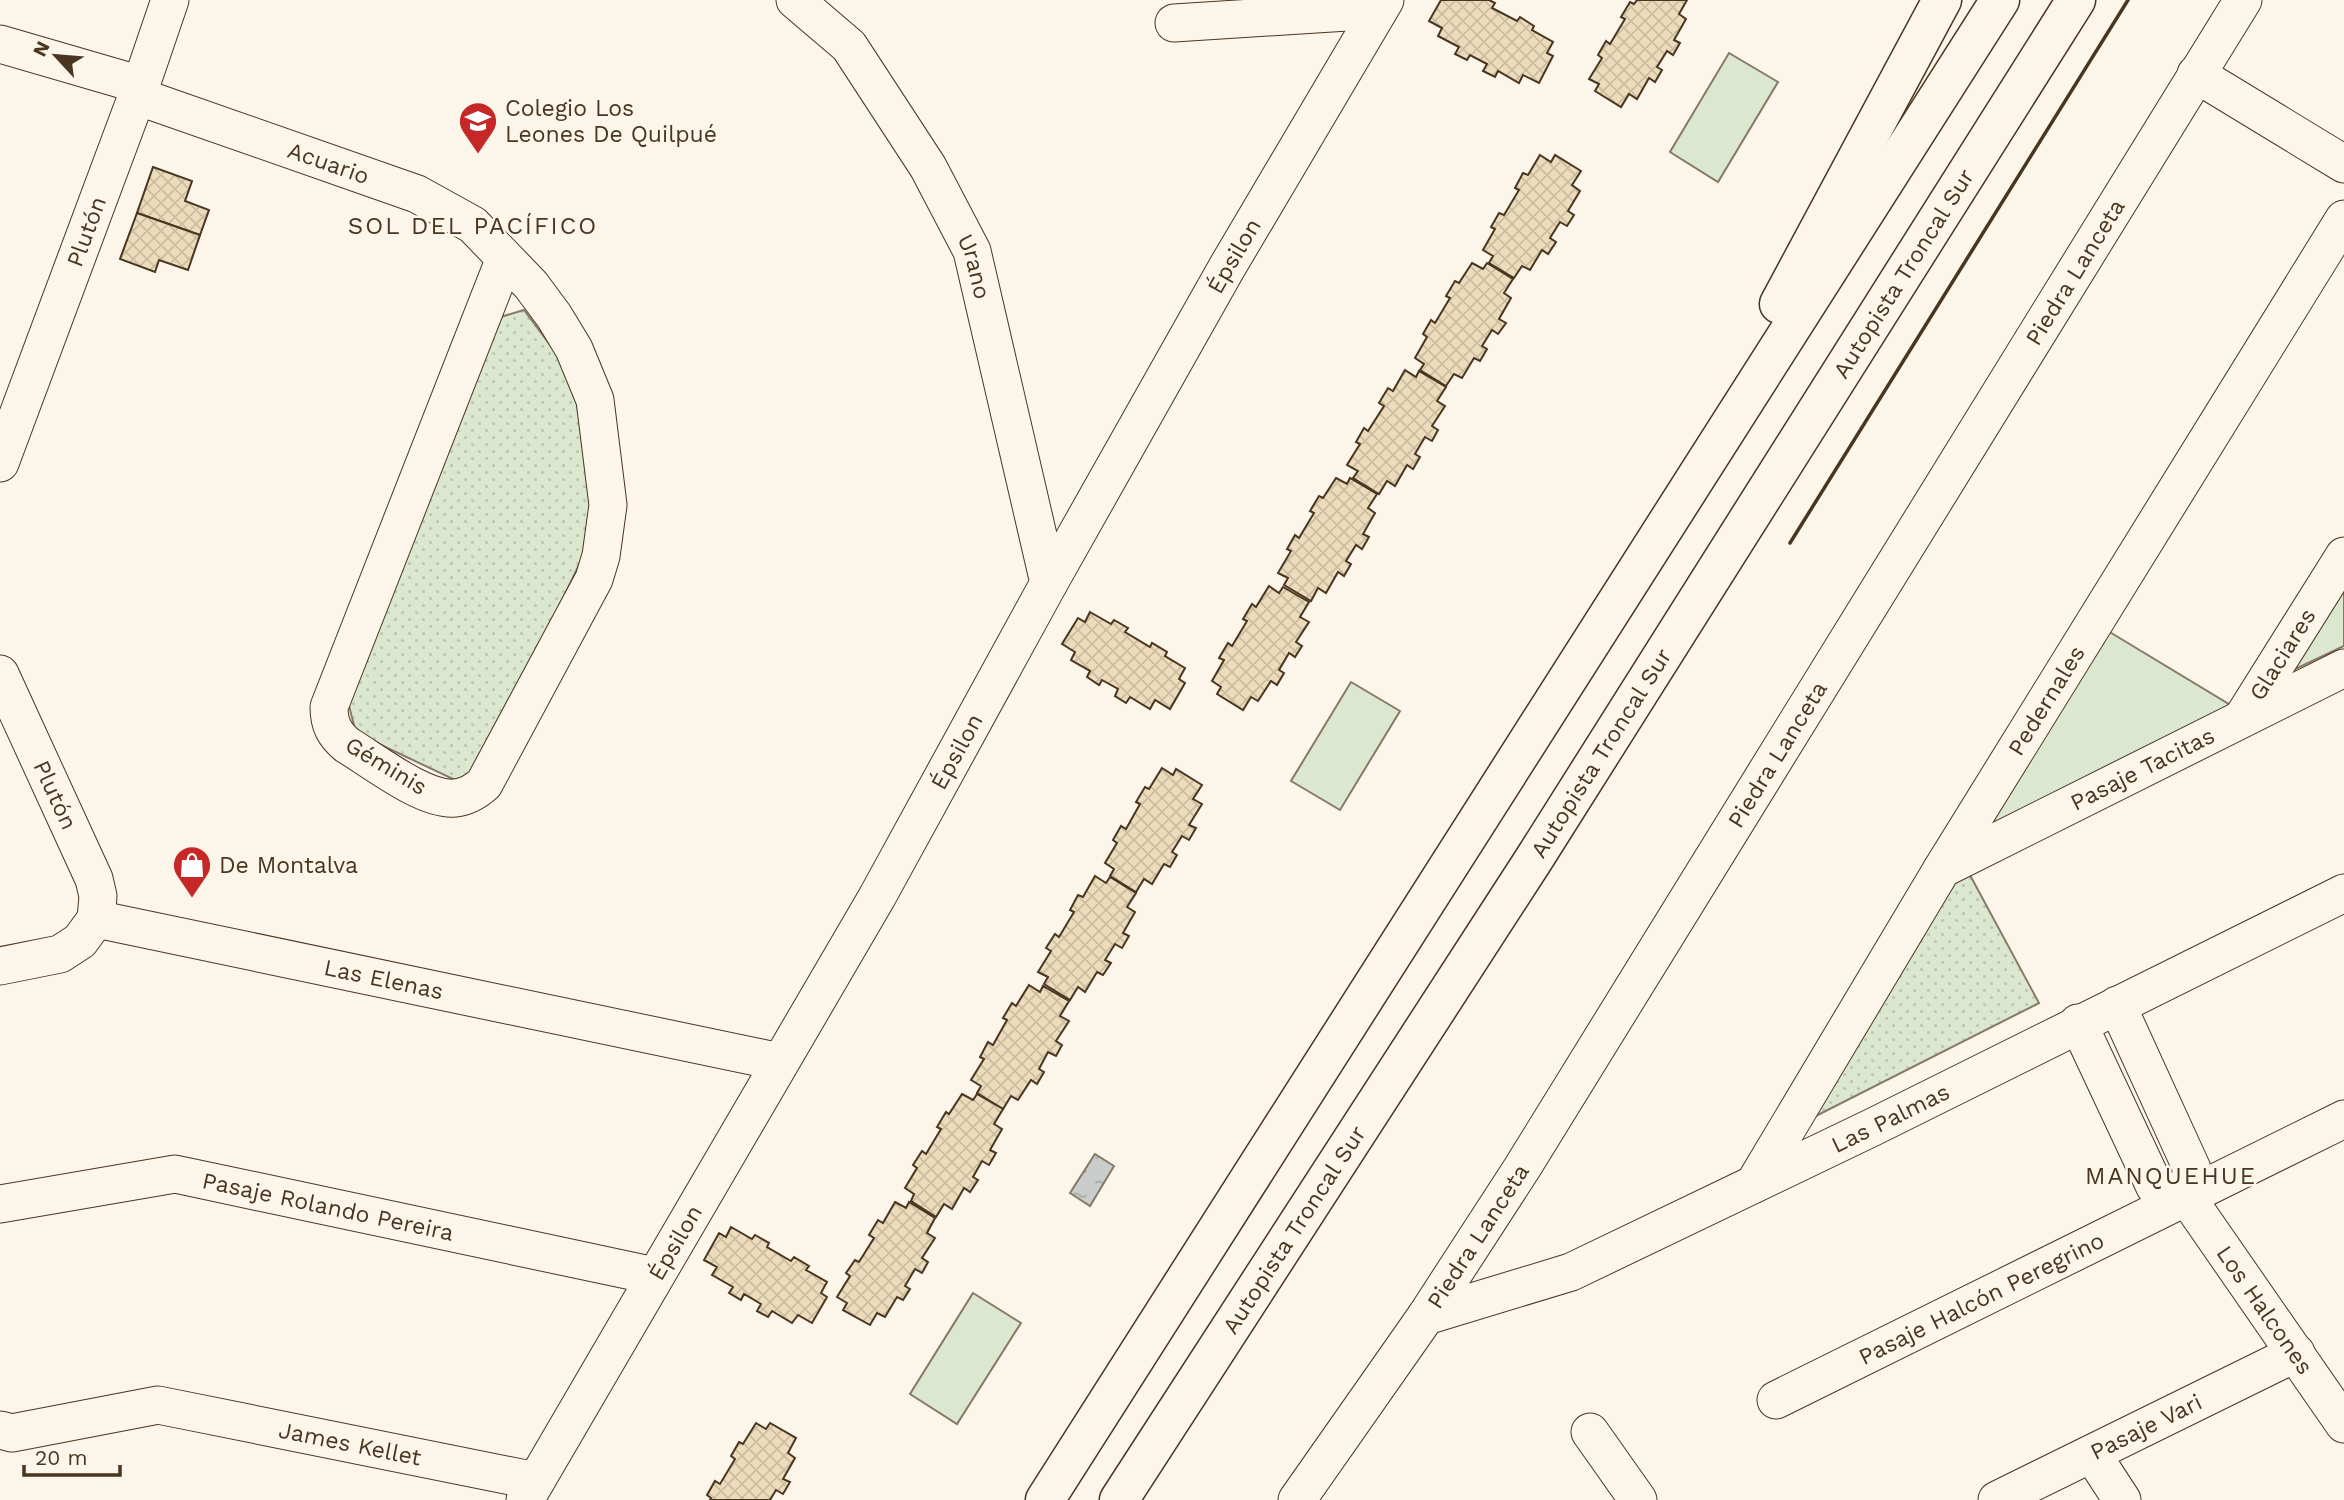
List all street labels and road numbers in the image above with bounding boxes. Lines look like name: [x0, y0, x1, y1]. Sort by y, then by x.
street label: Acuario: [284, 136, 373, 190]
street label: Autopista Troncal Sur: [1827, 164, 1980, 383]
street label: Plutón: [61, 193, 112, 270]
street label: Piedra Lanceta: [2020, 194, 2130, 350]
street label: Épsilon: [1202, 213, 1266, 298]
street label: Urano: [952, 229, 996, 302]
street label: Glaciares: [2243, 603, 2321, 705]
street label: Pedernales: [2002, 641, 2090, 760]
street label: Autopista Troncal Sur: [1525, 643, 1677, 863]
street label: Piedra Lanceta: [1722, 676, 1833, 833]
street label: Épsilon: [925, 709, 988, 794]
street label: Pasaje Tacitas: [2066, 722, 2219, 816]
street label: Géminis: [340, 731, 432, 801]
street label: Plutón: [28, 756, 83, 834]
street label: Las Elenas: [322, 954, 446, 1005]
street label: Las Palmas: [1827, 1078, 1954, 1158]
street label: Autopista Troncal Sur: [1217, 1121, 1371, 1339]
street label: Piedra Lanceta: [1421, 1159, 1535, 1313]
street label: Pasaje Rolando Pereira: [200, 1167, 456, 1246]
street label: Épsilon: [643, 1200, 708, 1285]
street label: Pasaje Halcón Peregrino: [1854, 1226, 2108, 1370]
street label: Los Halcones: [2211, 1240, 2319, 1379]
street label: Pasaje Vari: [2086, 1388, 2206, 1466]
street label: James Kellet: [276, 1416, 424, 1471]

